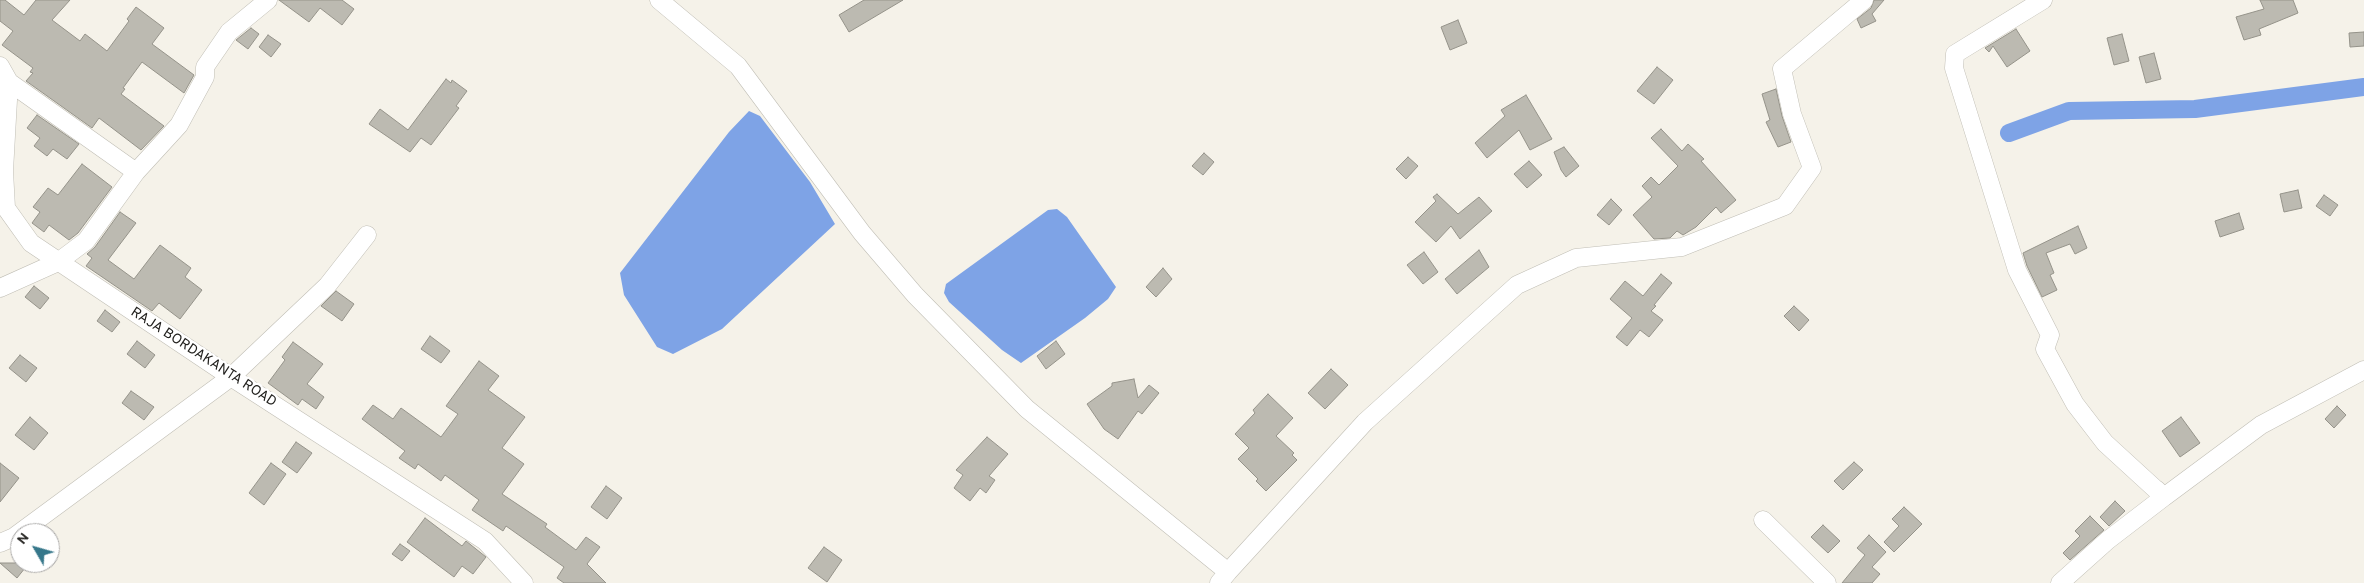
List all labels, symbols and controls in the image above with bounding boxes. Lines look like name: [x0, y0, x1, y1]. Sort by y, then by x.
street label: RAJA BORDAKANTA ROAD: [127, 305, 279, 411]
north arrow: [10, 523, 60, 573]
text: N: [14, 530, 33, 548]

